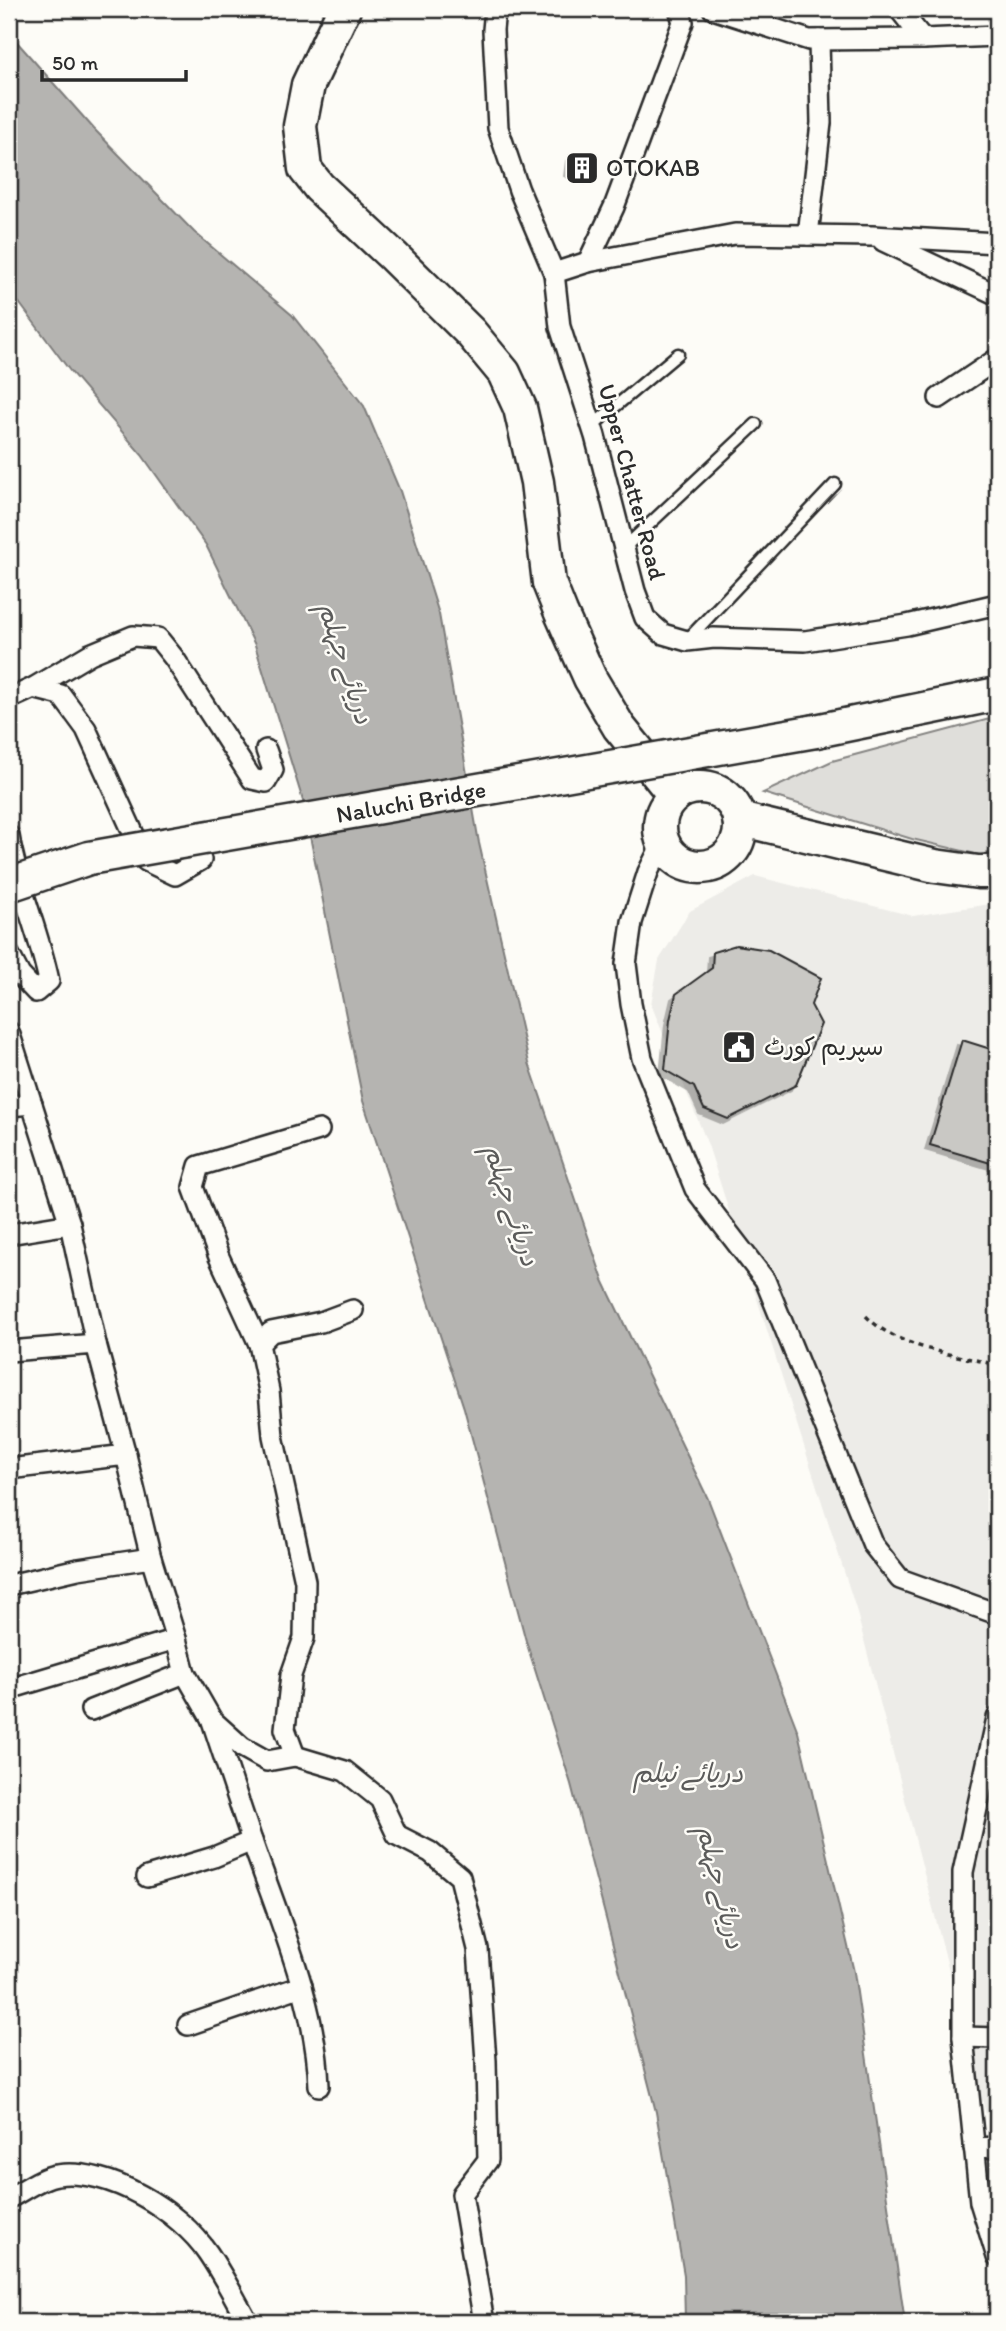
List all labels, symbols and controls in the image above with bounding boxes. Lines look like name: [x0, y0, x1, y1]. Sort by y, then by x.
scale bar: [42, 38, 186, 82]
text: 50 m: [52, 50, 99, 75]
building icon: OTOKAB: [563, 149, 601, 187]
place label: OTOKAB: [606, 153, 700, 182]
street label: Upper Chatter Road: [592, 381, 673, 583]
water label: دریائے جہلم: [308, 598, 381, 729]
street label: Naluchi Bridge: [334, 774, 488, 829]
public building icon: سپریم کورٹ: [720, 1028, 758, 1066]
place label: سپریم کورٹ: [764, 1032, 883, 1065]
water label: دریائے جہلم: [474, 1140, 547, 1271]
water label: دریائے نیلم: [633, 1757, 744, 1793]
water label: دریائے جہلم: [686, 1822, 752, 1953]

